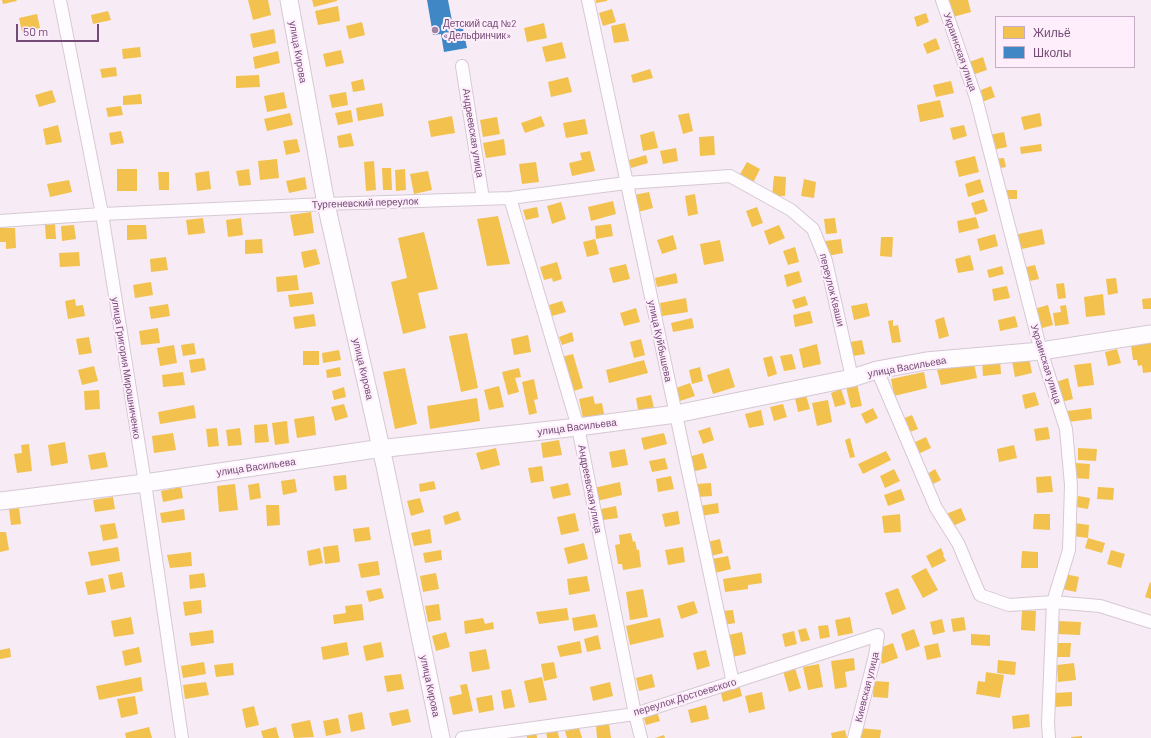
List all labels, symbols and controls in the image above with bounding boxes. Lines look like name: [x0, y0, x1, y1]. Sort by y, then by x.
street label: Украинская улица: [941, 11, 979, 93]
scale bar: [18, 16, 101, 42]
legend: [995, 16, 1135, 68]
place label: Детский сад №2 «Дельфинчик»: [443, 18, 517, 42]
street label: улица Кирова: [287, 20, 309, 84]
text: 50 m: [23, 24, 48, 38]
marker: Детский сад №2 «Дельфинчик»: [430, 25, 440, 35]
text: Жильё: [1033, 25, 1071, 39]
text: Школы: [1033, 45, 1071, 59]
street label: Андреевская улица: [460, 88, 486, 178]
street label: Тургеневский переулок: [312, 195, 418, 211]
street label: переулок Кваши: [817, 252, 847, 328]
street label: улица Григория Мирошниченко: [109, 296, 143, 440]
street label: улица Куйбышева: [645, 299, 675, 383]
street label: Украинская улица: [1028, 323, 1064, 405]
street label: улица Кирова: [350, 337, 376, 401]
street label: улица Васильева: [867, 354, 947, 380]
street label: улица Васильева: [537, 416, 617, 438]
street label: Андреевская улица: [576, 444, 604, 534]
street label: улица Васильева: [216, 456, 296, 478]
street label: Киевская улица: [852, 651, 882, 723]
street label: улица Кирова: [418, 654, 442, 718]
street label: переулок Достоевского: [632, 676, 738, 718]

